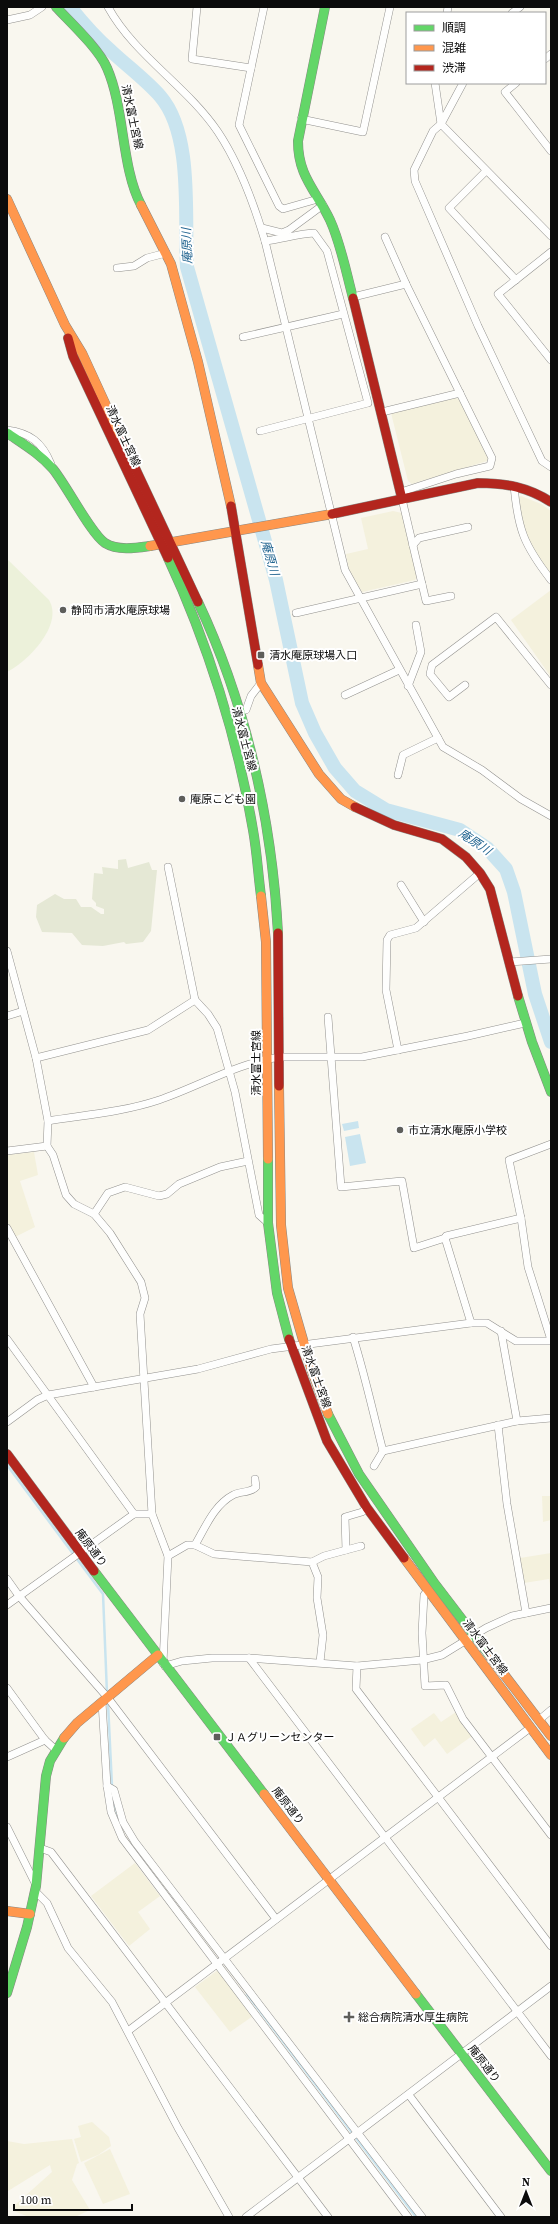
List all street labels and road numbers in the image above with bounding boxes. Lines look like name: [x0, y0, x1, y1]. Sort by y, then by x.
street label: 清水富士宮線: [118, 83, 146, 151]
street label: 清水富士宮線: [102, 403, 144, 469]
street label: 清水富士宮線: [228, 705, 260, 773]
street label: 清水富士宮線: [249, 1030, 264, 1096]
street label: 清水富士宮線: [298, 1343, 334, 1411]
street label: 庵原通り: [72, 1526, 110, 1570]
street label: 清水富士宮線: [459, 1616, 511, 1678]
street label: 庵原通り: [269, 1784, 307, 1828]
street label: 庵原通り: [465, 2042, 503, 2086]

